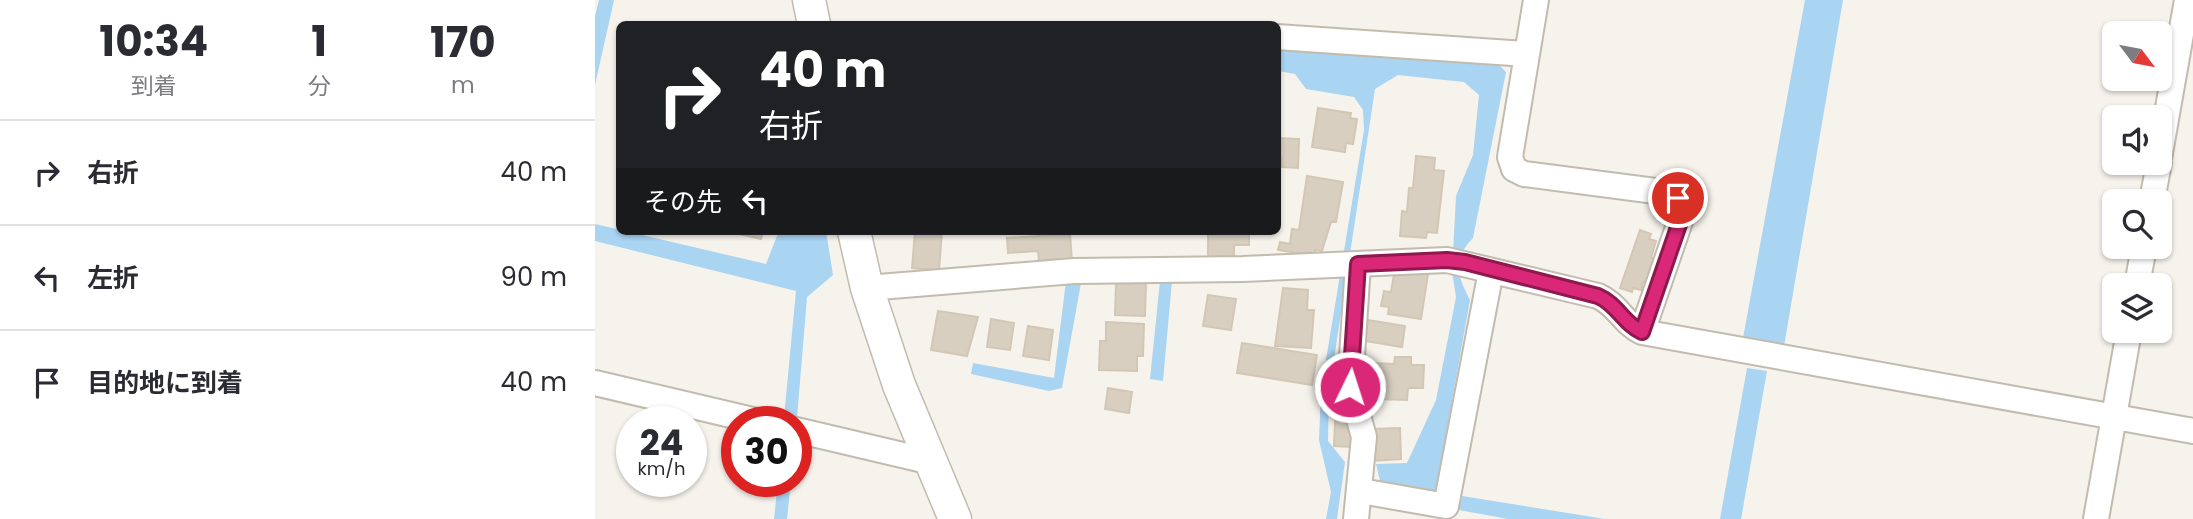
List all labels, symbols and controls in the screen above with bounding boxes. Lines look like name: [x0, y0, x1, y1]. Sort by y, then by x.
text: 10:34: [99, 12, 208, 71]
text: 1: [311, 12, 327, 71]
text: 170: [430, 13, 496, 72]
north arrow: [2102, 21, 2172, 91]
map controls: [2102, 21, 2172, 343]
text: 40 m: [759, 36, 886, 104]
icon: right: [644, 49, 735, 140]
text: m: [451, 69, 475, 101]
text: 到着: [131, 70, 177, 102]
text: 分: [308, 70, 331, 102]
text: 右折: [759, 103, 823, 148]
button: sound: [2102, 105, 2172, 175]
icon: right: [28, 154, 66, 192]
text: 40 m: [501, 154, 567, 190]
text: 右折: [87, 155, 139, 191]
pin: [1648, 168, 1708, 228]
icon: arrive: [1659, 179, 1697, 217]
icon: left: [736, 182, 774, 220]
text: その先: [644, 184, 722, 220]
button: search: [2102, 189, 2172, 259]
icon: left: [28, 259, 66, 297]
text: 90 m: [501, 259, 567, 295]
text: 左折: [87, 260, 139, 296]
button: layers: [2102, 273, 2172, 343]
position arrow: [1313, 350, 1387, 424]
icon: arrive: [28, 364, 66, 402]
text: 40 m: [501, 364, 567, 400]
text: 目的地に到着: [87, 365, 243, 401]
speed limit sign: 30: [721, 406, 812, 497]
text: 24: [640, 418, 683, 467]
text: km/h: [638, 456, 685, 481]

